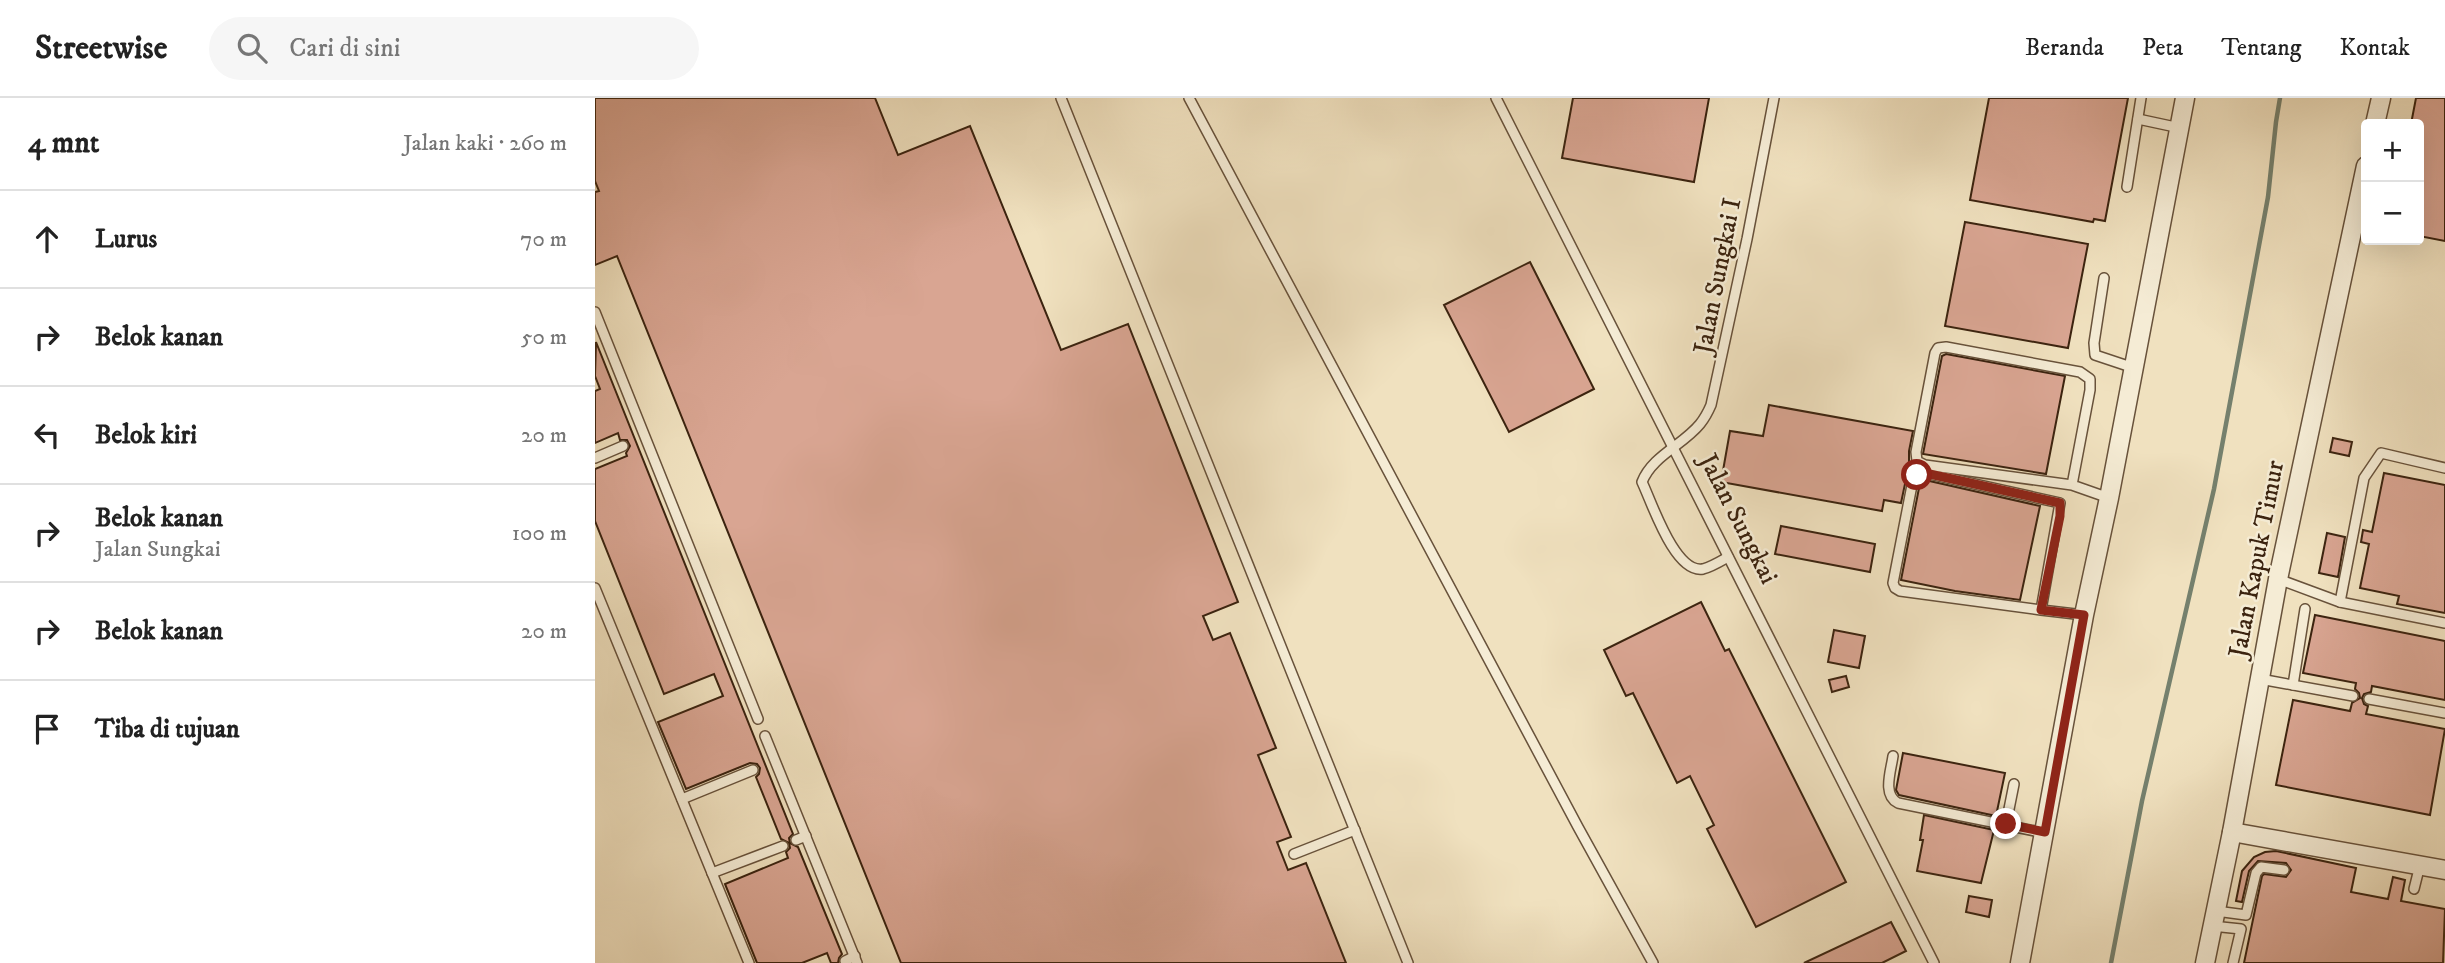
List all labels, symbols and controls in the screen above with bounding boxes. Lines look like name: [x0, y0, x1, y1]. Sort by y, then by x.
search box: [209, 17, 699, 80]
text: Streetwise: [35, 28, 167, 69]
icon: search: [233, 29, 271, 67]
text: Cari di sini: [289, 32, 401, 65]
text: Beranda: [2025, 33, 2104, 63]
text: Peta: [2142, 33, 2183, 63]
text: Tentang: [2221, 33, 2302, 63]
text: Kontak: [2340, 33, 2410, 63]
map controls: [2361, 119, 2424, 245]
button: +: [2361, 119, 2424, 182]
text: 4 mnt: [28, 125, 99, 162]
text: Jalan kaki · 260 m: [403, 129, 567, 158]
button: −: [2361, 182, 2424, 245]
street label: Jalan Sungkai I: [1686, 195, 1749, 359]
icon: ahead: [28, 220, 66, 258]
text: Lurus: [95, 223, 157, 256]
text: 70 m: [520, 225, 567, 254]
icon: right: [28, 318, 66, 356]
text: Belok kanan: [95, 321, 223, 354]
text: 50 m: [521, 323, 567, 352]
icon: left: [28, 416, 66, 454]
text: Belok kiri: [95, 419, 197, 452]
text: 20 m: [521, 421, 567, 450]
street label: Jalan Sungkai: [1690, 446, 1785, 590]
street label: Jalan Kapuk Timur: [2221, 457, 2292, 662]
route start: [1901, 459, 1932, 490]
text: Belok kanan: [95, 502, 223, 535]
icon: right: [28, 514, 66, 552]
text: 100 m: [512, 519, 567, 548]
text: Jalan Sungkai: [95, 535, 221, 564]
icon: right: [28, 612, 66, 650]
text: Belok kanan: [95, 615, 223, 648]
text: 20 m: [521, 617, 567, 646]
icon: arrive: [28, 710, 66, 748]
text: Tiba di tujuan: [95, 713, 240, 746]
route end: [1990, 808, 2021, 839]

